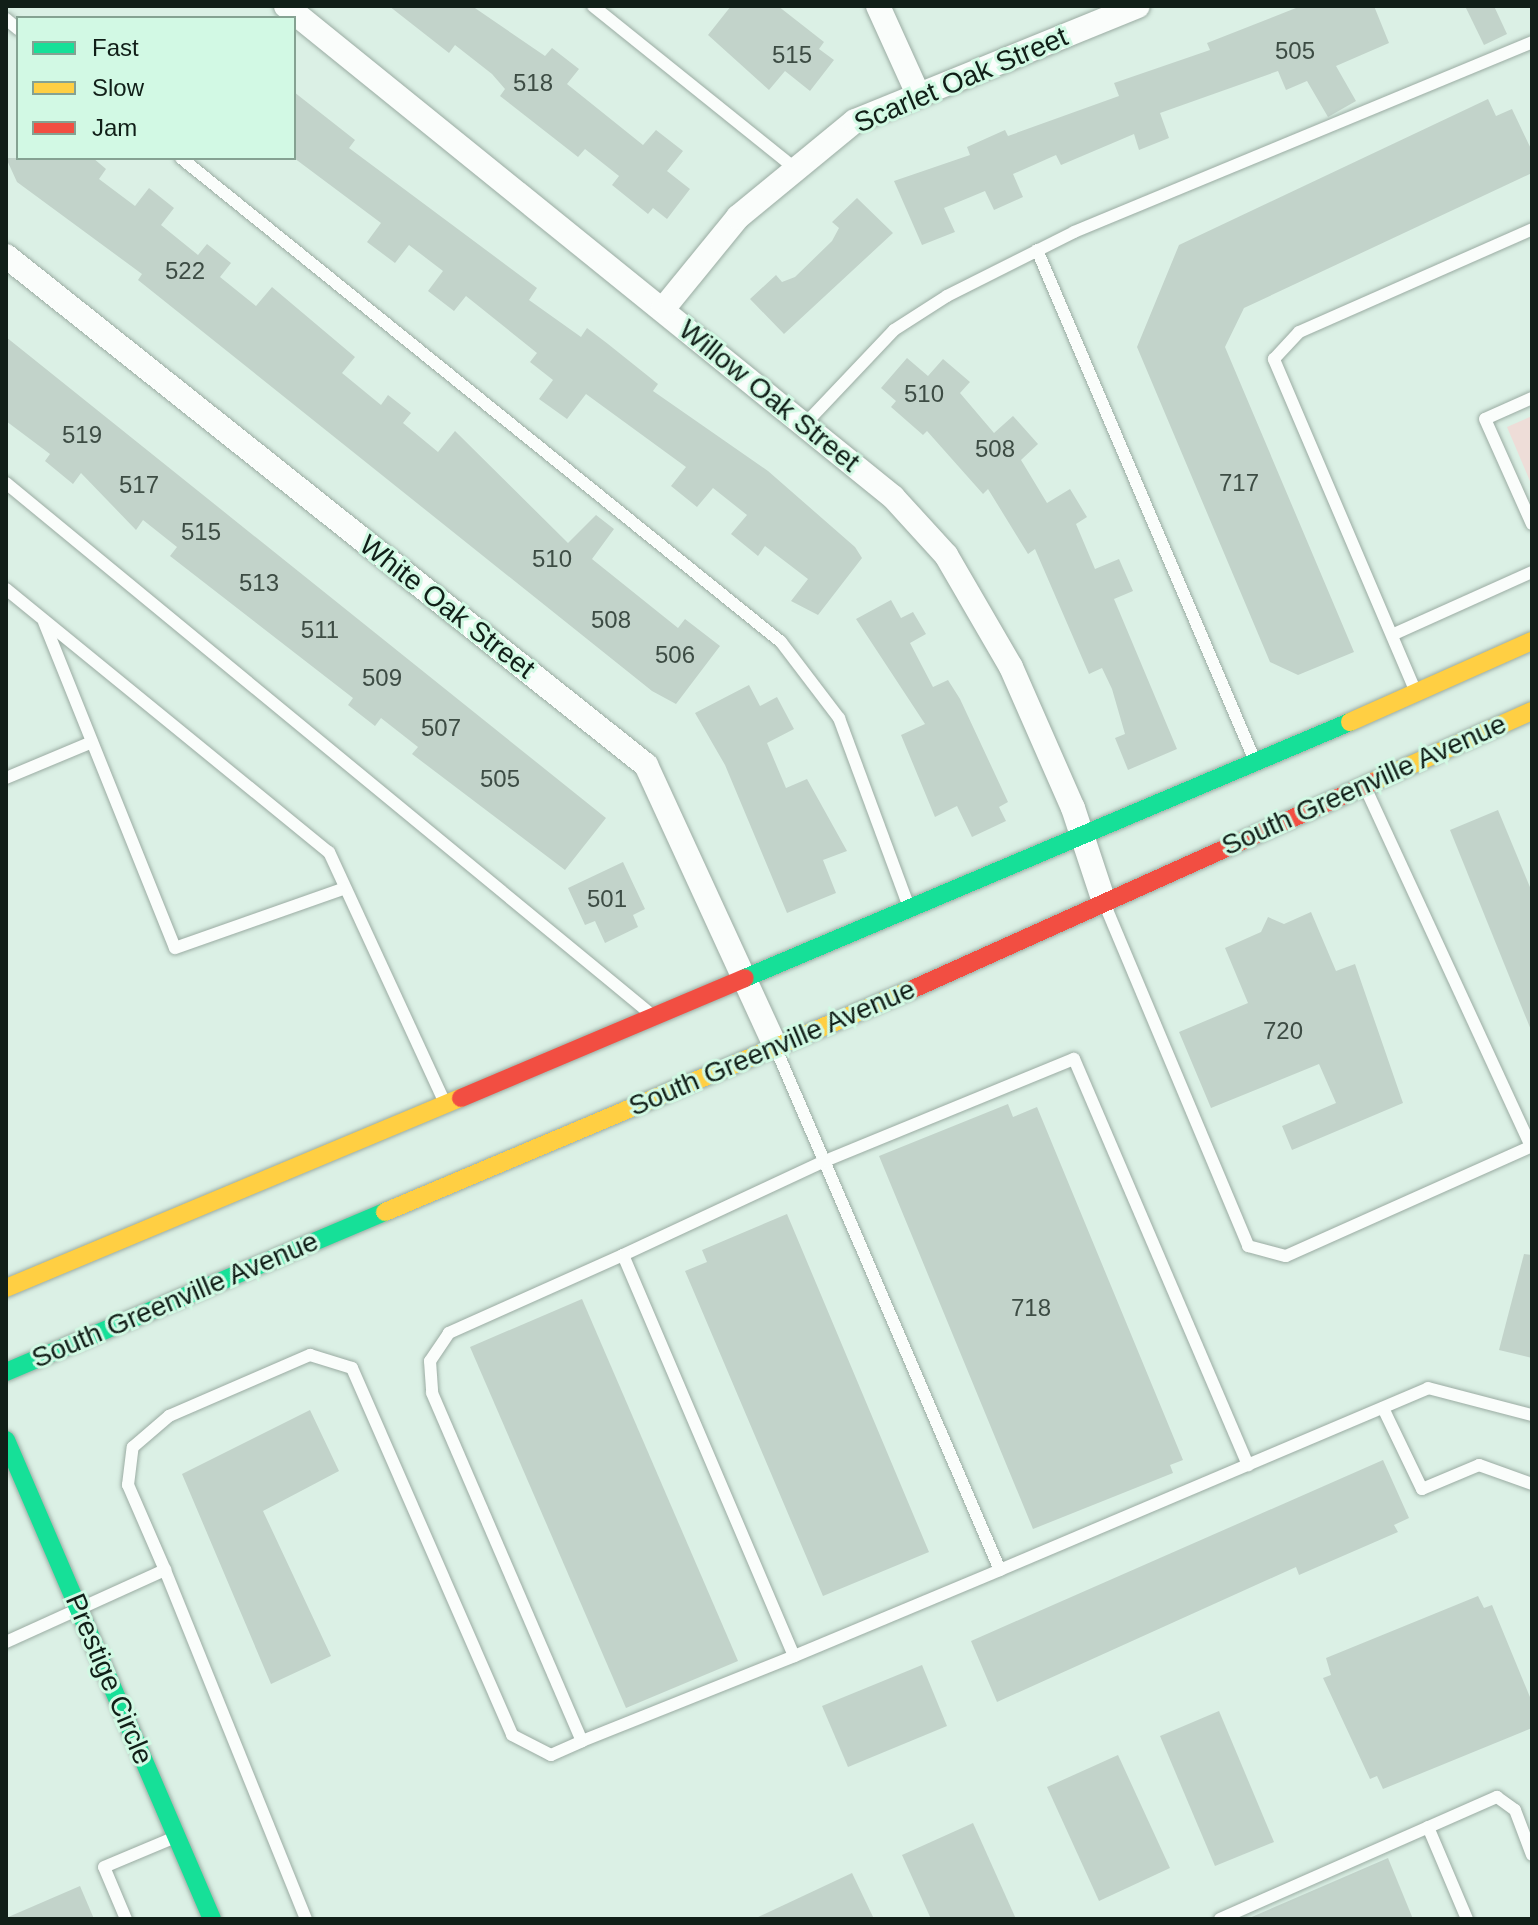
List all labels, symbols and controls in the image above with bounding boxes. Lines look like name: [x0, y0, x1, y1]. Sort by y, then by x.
legend: [16, 16, 296, 160]
street label: Scarlet Oak Street: [849, 20, 1073, 140]
text: Fast: [92, 34, 139, 61]
house number: 505: [1275, 37, 1315, 65]
house number: 515: [772, 41, 812, 69]
house number: 518: [513, 69, 553, 97]
text: Slow: [92, 74, 144, 101]
text: Jam: [92, 114, 137, 141]
house number: 522: [165, 257, 205, 285]
street label: Willow Oak Street: [672, 313, 866, 479]
house number: 510: [904, 380, 944, 408]
house number: 519: [62, 421, 102, 449]
house number: 508: [975, 435, 1015, 463]
house number: 717: [1219, 469, 1259, 497]
house number: 517: [119, 471, 159, 499]
house number: 515: [181, 518, 221, 546]
street label: White Oak Street: [353, 528, 541, 686]
house number: 510: [532, 545, 572, 573]
house number: 513: [239, 569, 279, 597]
house number: 508: [591, 606, 631, 634]
house number: 511: [301, 616, 339, 644]
house number: 506: [655, 641, 695, 669]
house number: 509: [362, 664, 402, 692]
street label: South Greenville Avenue: [1216, 707, 1512, 863]
house number: 507: [421, 714, 461, 742]
house number: 505: [480, 765, 520, 793]
house number: 501: [587, 885, 627, 913]
street label: South Greenville Avenue: [623, 972, 921, 1124]
house number: 720: [1263, 1017, 1303, 1045]
street label: South Greenville Avenue: [26, 1224, 324, 1376]
house number: 718: [1011, 1294, 1051, 1322]
street label: Prestige Circle: [58, 1589, 160, 1769]

